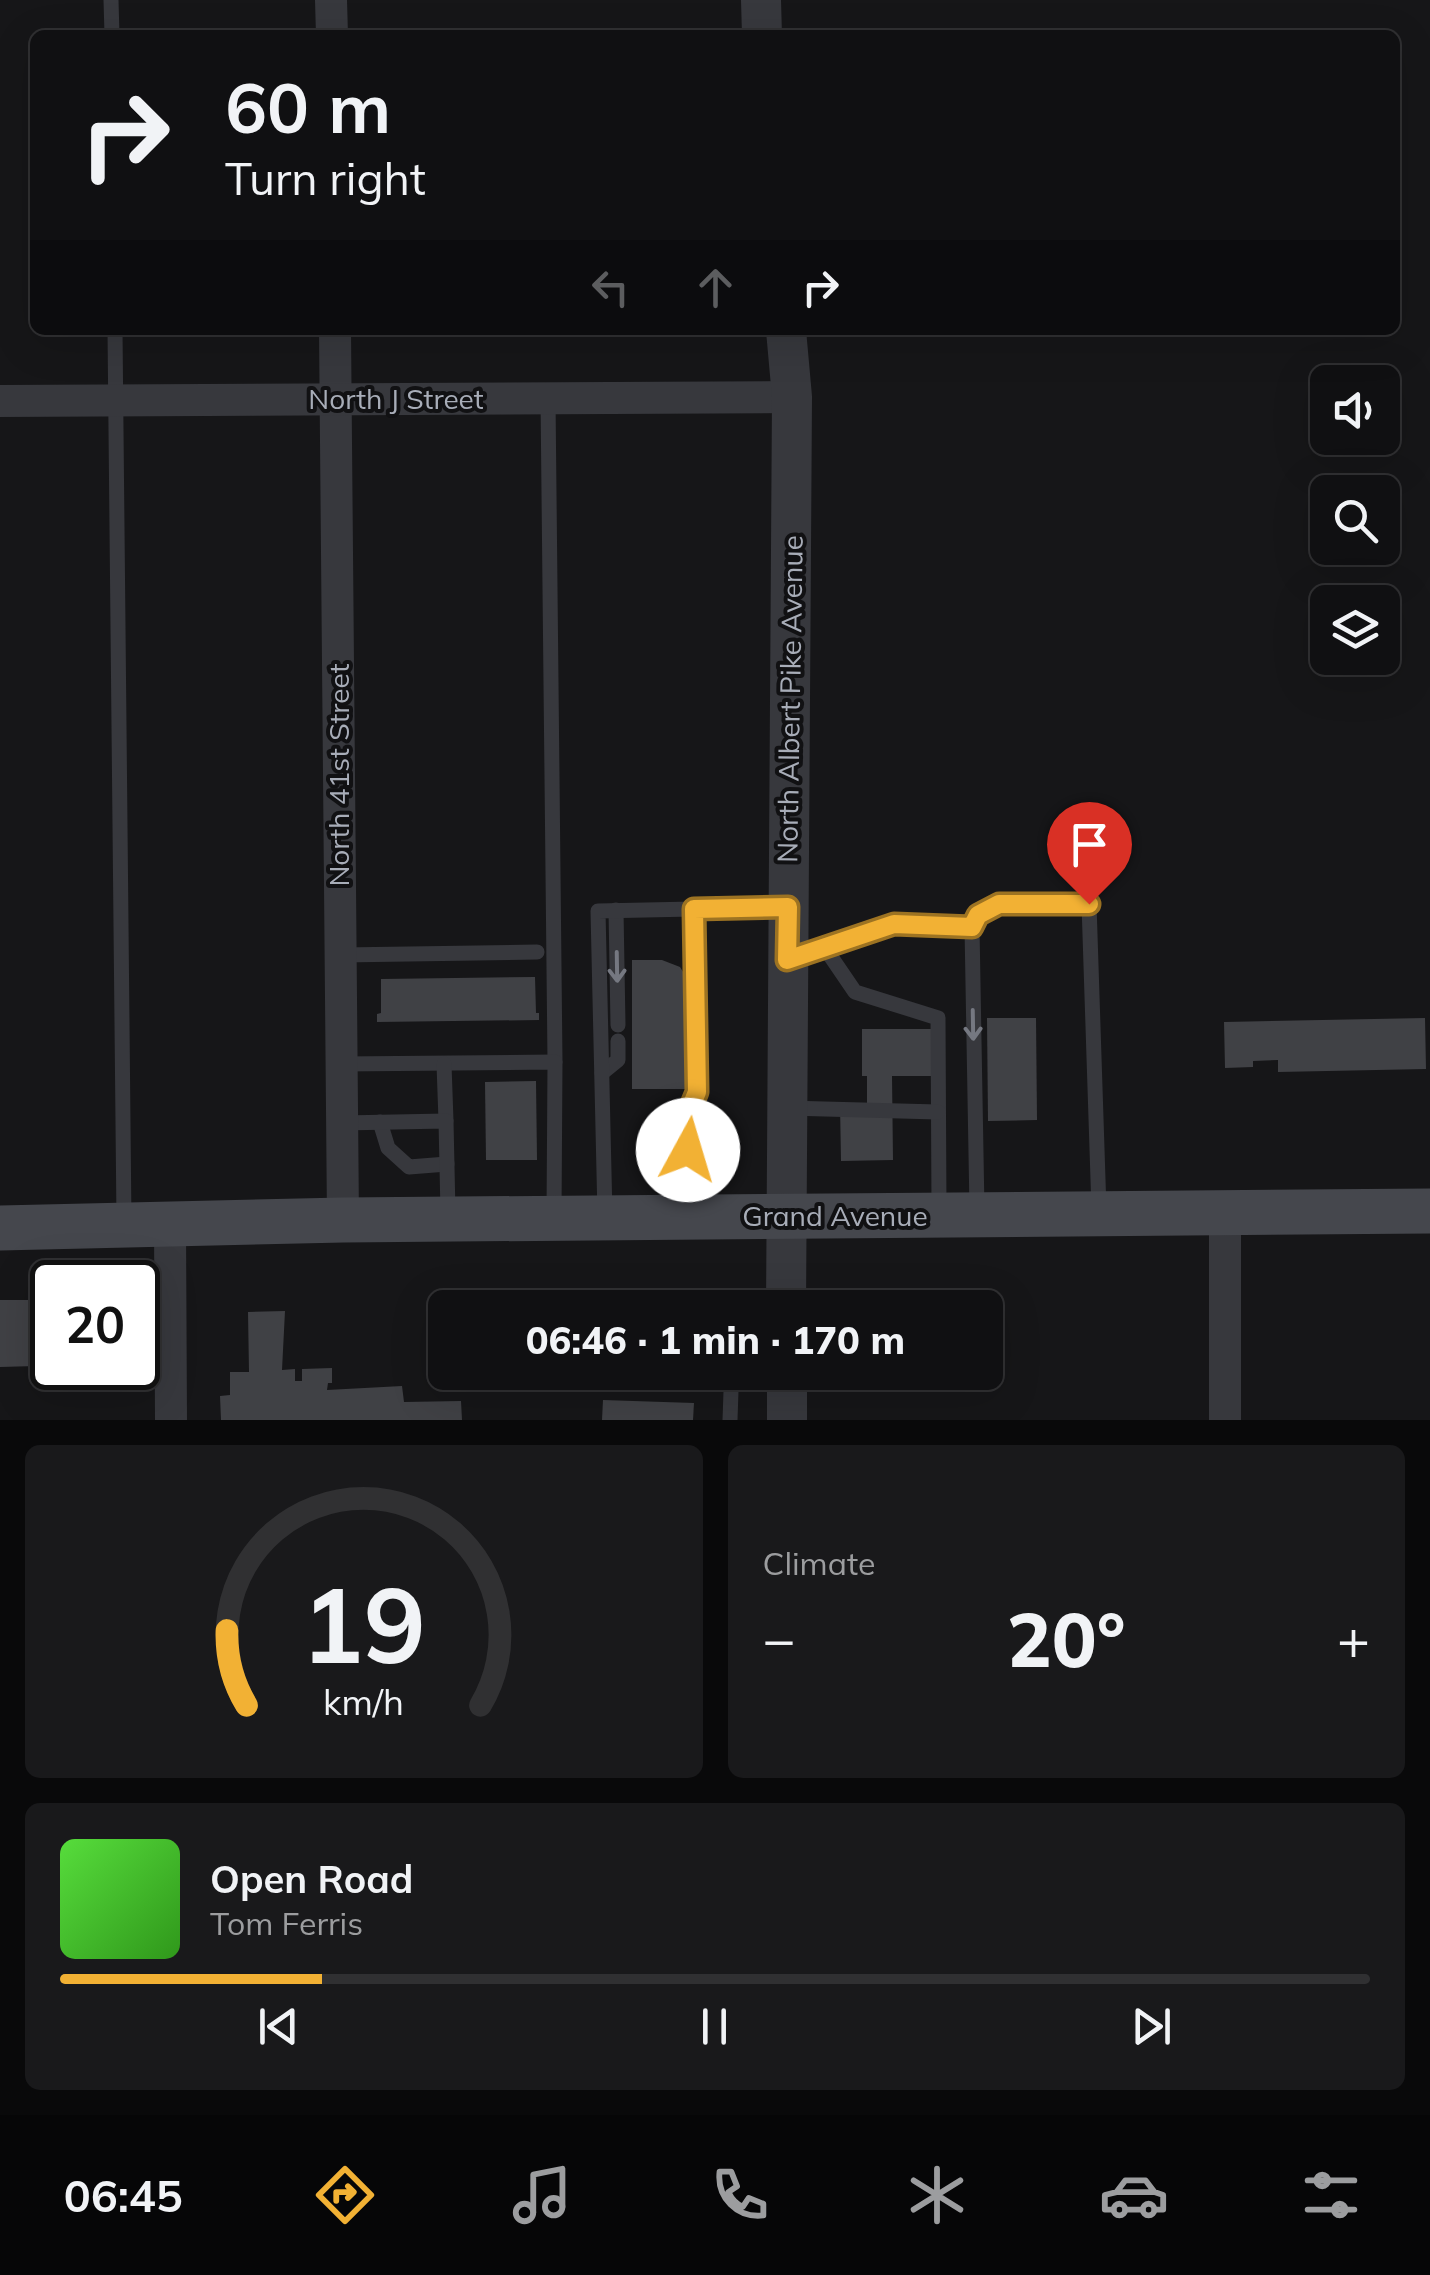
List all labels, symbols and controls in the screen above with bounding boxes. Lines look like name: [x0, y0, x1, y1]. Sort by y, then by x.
text: 60 m: [225, 63, 391, 151]
icon: right: [60, 70, 190, 200]
text: Turn right: [225, 150, 426, 206]
icon: left: [583, 260, 638, 315]
icon: ahead: [688, 260, 743, 315]
icon: right: [793, 260, 848, 315]
map controls: [1310, 365, 1400, 675]
button: sound: [1310, 365, 1400, 455]
street label: North J Street: [308, 381, 484, 416]
button: search: [1310, 475, 1400, 565]
street label: North Albert Pike Avenue: [769, 535, 810, 863]
button: layers: [1310, 585, 1400, 675]
street label: North 41st Street: [321, 663, 356, 887]
pin: [1047, 802, 1132, 905]
icon: arrive: [1062, 817, 1117, 872]
one-way arrow: [608, 950, 626, 983]
one-way arrow: [964, 1008, 983, 1040]
position arrow: [636, 1098, 740, 1202]
street label: Grand Avenue: [742, 1198, 928, 1233]
speed limit sign: 20: [30, 1260, 160, 1390]
text: 06:46 · 1 min · 170 m: [526, 1316, 905, 1364]
text: Climate: [763, 1543, 875, 1583]
text: 19: [301, 1558, 426, 1689]
text: 20°: [1007, 1592, 1126, 1686]
text: −: [763, 1604, 796, 1673]
text: +: [1337, 1604, 1370, 1673]
text: km/h: [323, 1679, 404, 1724]
text: Open Road: [210, 1855, 413, 1903]
text: Tom Ferris: [210, 1903, 363, 1943]
icon: previous: [251, 1999, 306, 2054]
icon: pause: [687, 1999, 742, 2054]
icon: next: [1124, 1999, 1179, 2054]
icon: directions: [310, 2160, 380, 2230]
icon: music: [507, 2160, 577, 2230]
icon: phone: [705, 2160, 775, 2230]
icon: climate: [902, 2160, 972, 2230]
icon: car: [1099, 2160, 1169, 2230]
icon: filters: [1296, 2160, 1366, 2230]
text: 06:45: [64, 2167, 183, 2223]

